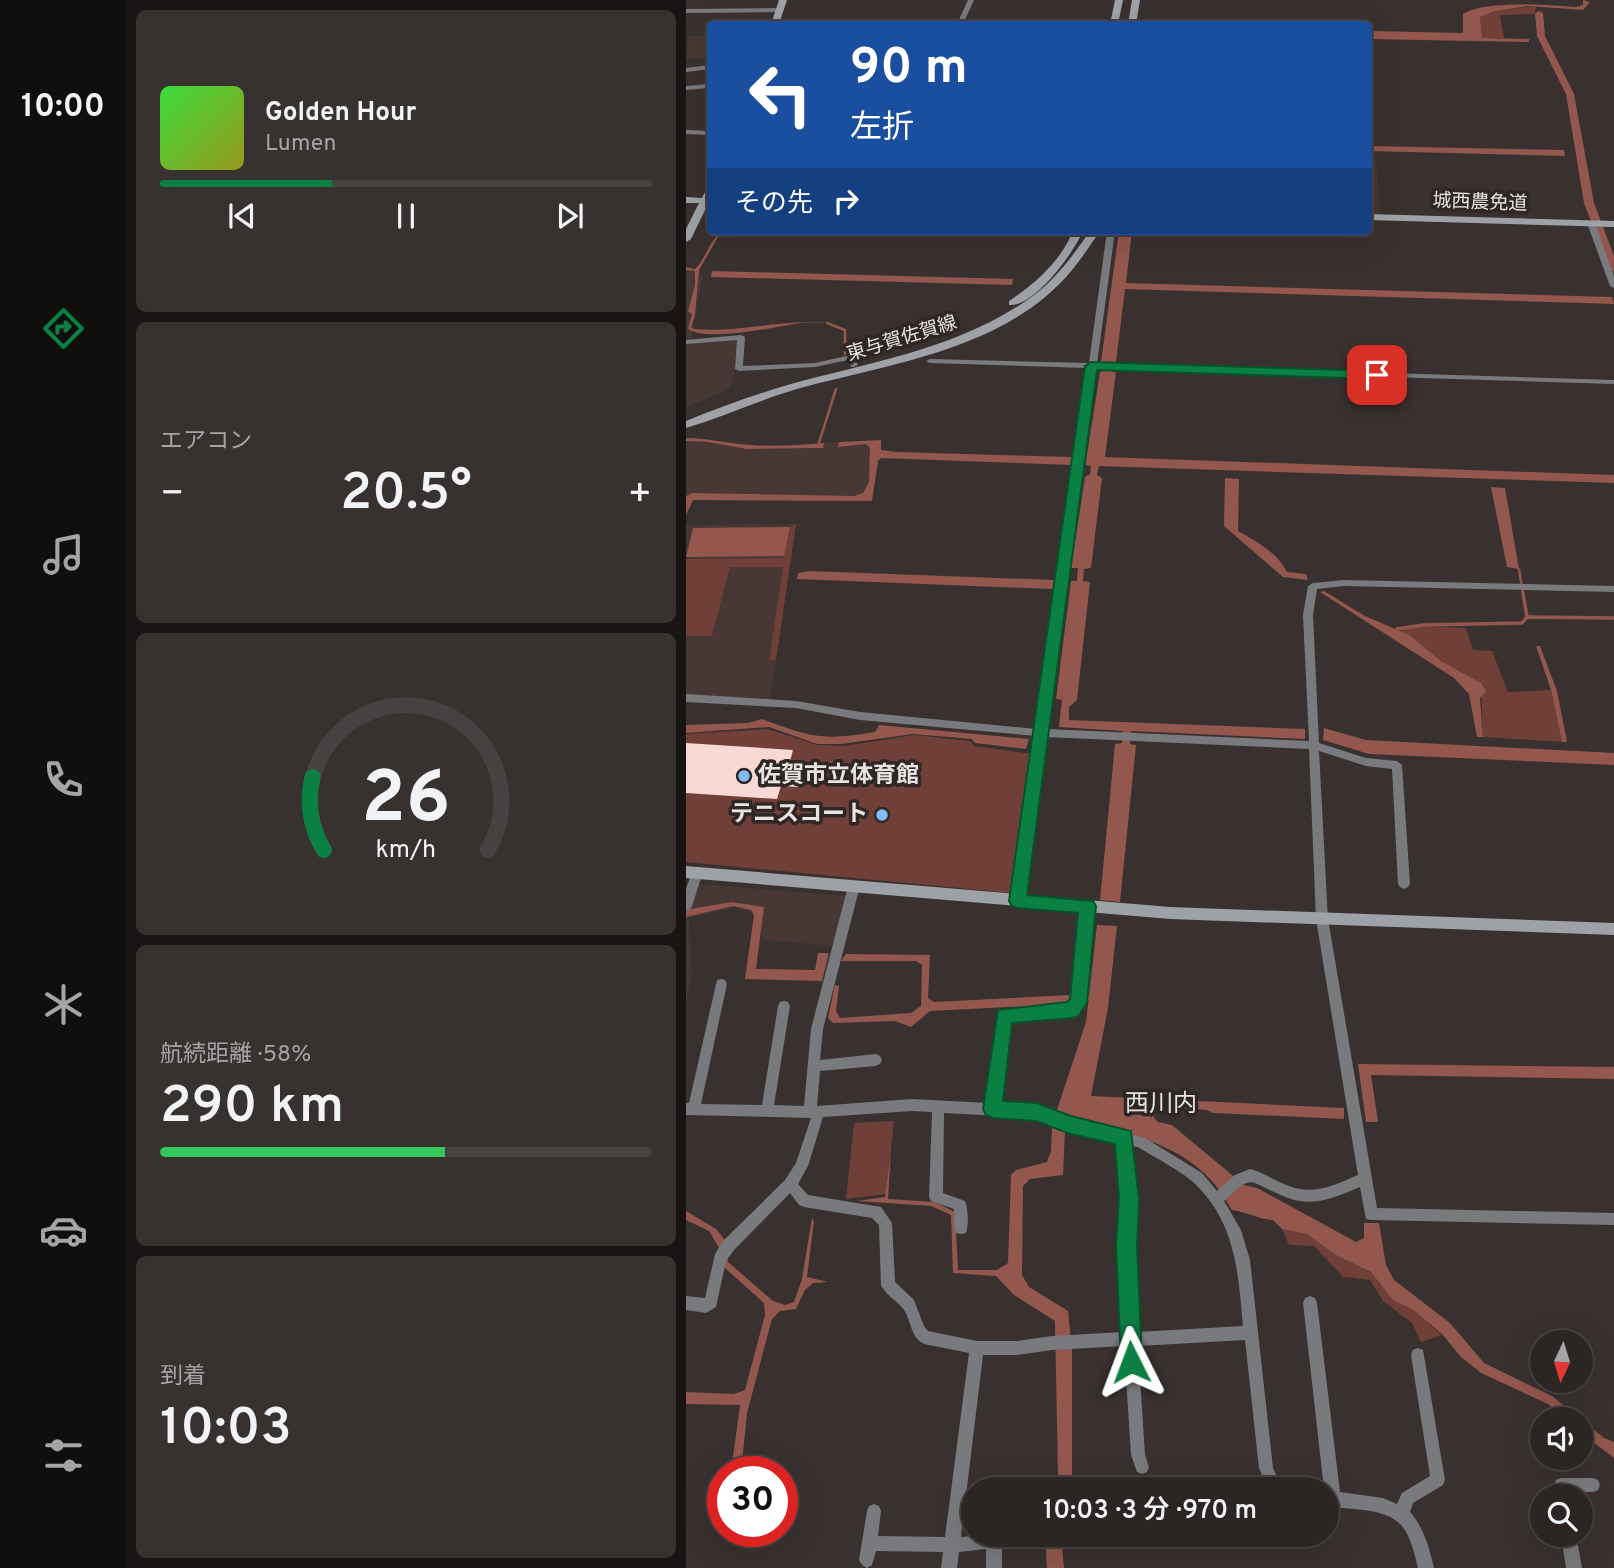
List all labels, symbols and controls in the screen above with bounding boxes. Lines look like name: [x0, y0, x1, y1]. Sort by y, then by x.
text: 90 m: [850, 39, 968, 101]
icon: left: [735, 49, 826, 140]
text: 10:00: [21, 88, 105, 128]
text: Golden Hour: [265, 97, 416, 130]
text: 左折: [850, 109, 914, 149]
text: Lumen: [265, 130, 336, 159]
icon: right: [827, 182, 865, 220]
text: その先: [735, 188, 813, 221]
street label: 城西農免道: [1432, 189, 1528, 217]
icon: previous: [223, 197, 261, 235]
icon: pause: [387, 197, 425, 235]
icon: next: [551, 197, 589, 235]
icon: directions: [39, 304, 88, 353]
street label: 東与賀佐賀線: [844, 311, 960, 367]
pin: [1347, 345, 1407, 405]
icon: arrive: [1358, 356, 1396, 394]
text: エアコン: [160, 428, 252, 457]
text: 20.5°: [340, 462, 472, 528]
text: −: [160, 471, 185, 520]
text: +: [627, 471, 652, 520]
icon: music: [39, 530, 88, 579]
icon: phone: [39, 755, 88, 804]
text: 26: [361, 756, 451, 848]
place label: 佐賀市立体育館: [758, 762, 919, 791]
marker: 佐賀市立体育館: [736, 768, 752, 784]
place label: テニスコート: [730, 801, 868, 830]
marker: テニスコート: [874, 807, 890, 823]
text: km/h: [376, 835, 436, 867]
icon: climate: [39, 980, 88, 1029]
text: 航続距離 · 58%: [160, 1041, 311, 1070]
text: 290 km: [160, 1075, 344, 1141]
district label: 西川内: [1125, 1090, 1197, 1120]
icon: car: [39, 1206, 88, 1255]
position arrow: [1094, 1325, 1168, 1399]
north arrow: [1530, 1330, 1592, 1393]
map controls: [1530, 1330, 1593, 1547]
text: 到着: [160, 1363, 206, 1392]
text: 10:03: [160, 1397, 292, 1463]
button: sound: [1530, 1407, 1593, 1470]
icon: filters: [39, 1431, 88, 1480]
speed limit sign: 30: [707, 1456, 798, 1547]
button: search: [1530, 1484, 1593, 1547]
text: 10:03 · 3 分 · 970 m: [1043, 1495, 1257, 1528]

